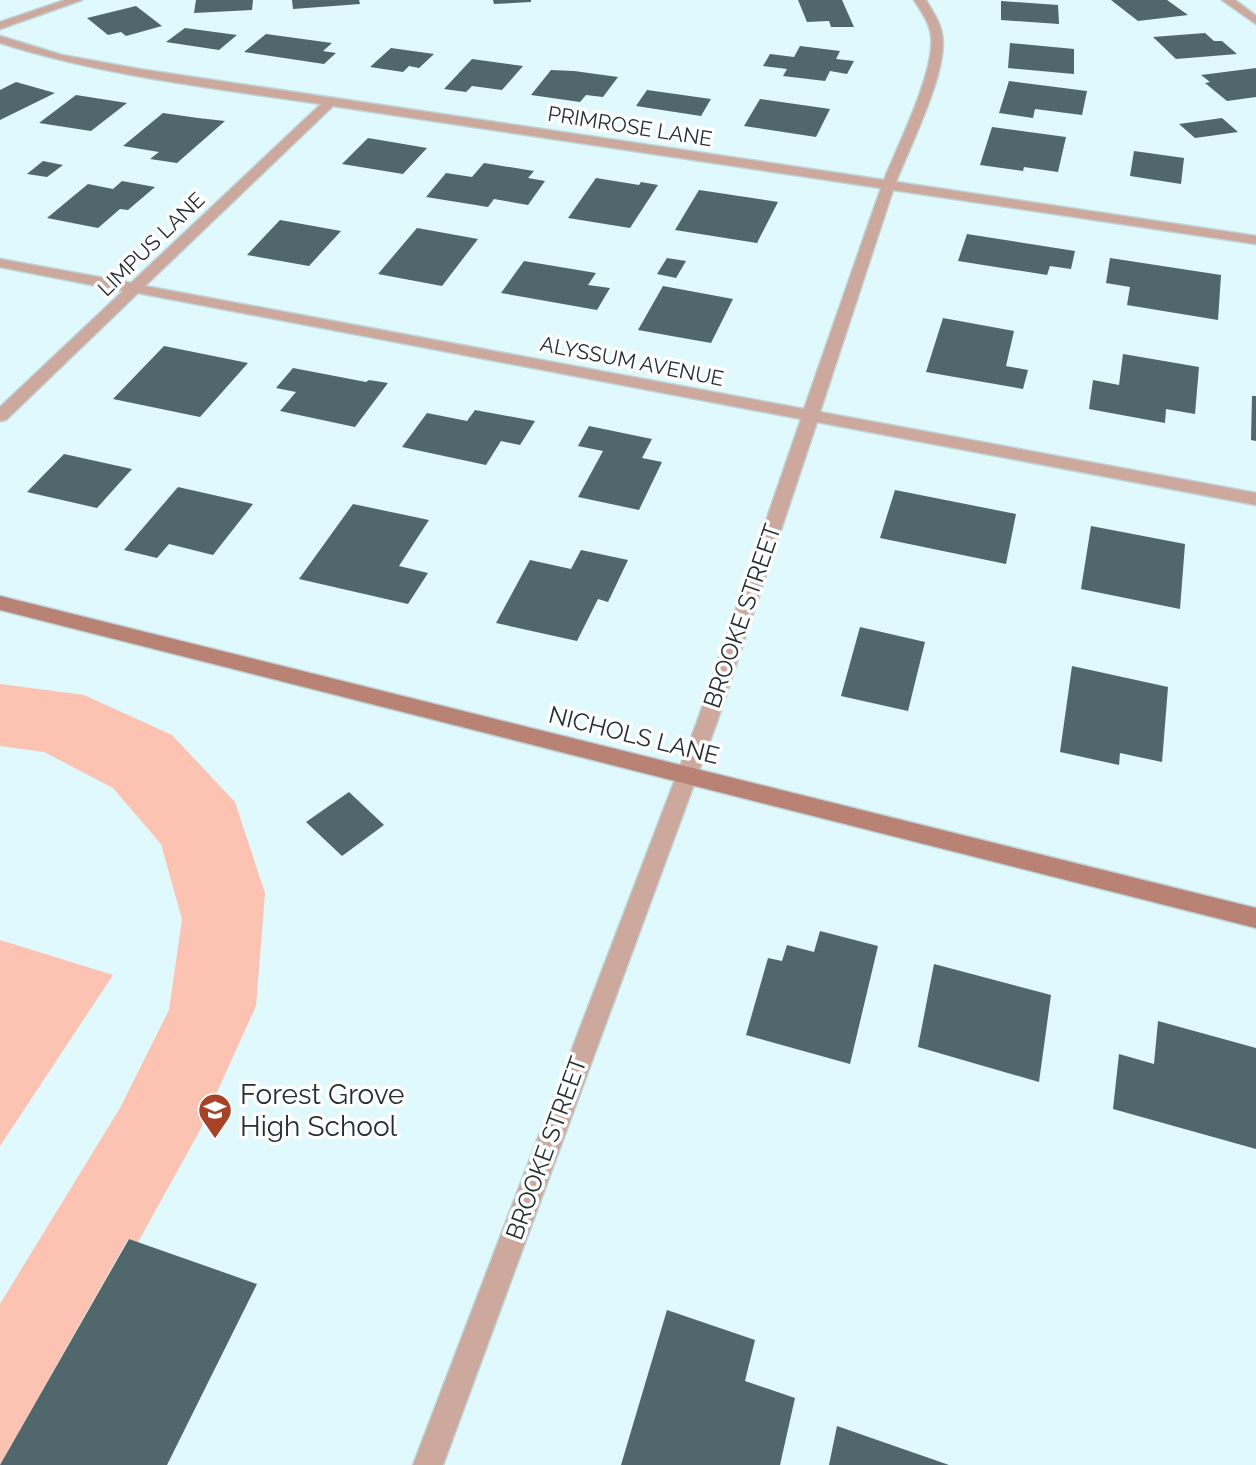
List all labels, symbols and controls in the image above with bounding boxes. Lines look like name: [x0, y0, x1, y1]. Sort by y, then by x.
street label: PRIMROSE LANE: [546, 101, 714, 151]
street label: LIMPUS LANE: [93, 187, 209, 301]
street label: ALYSSUM AVENUE: [538, 331, 726, 391]
street label: BROOKE STREET: [697, 520, 787, 712]
street label: NICHOLS LANE: [546, 700, 722, 770]
street label: BROOKE STREET: [499, 1052, 593, 1243]
place label: Forest Grove High School: [240, 1078, 405, 1143]
school or university icon: Forest Grove High School: [196, 1091, 234, 1140]

